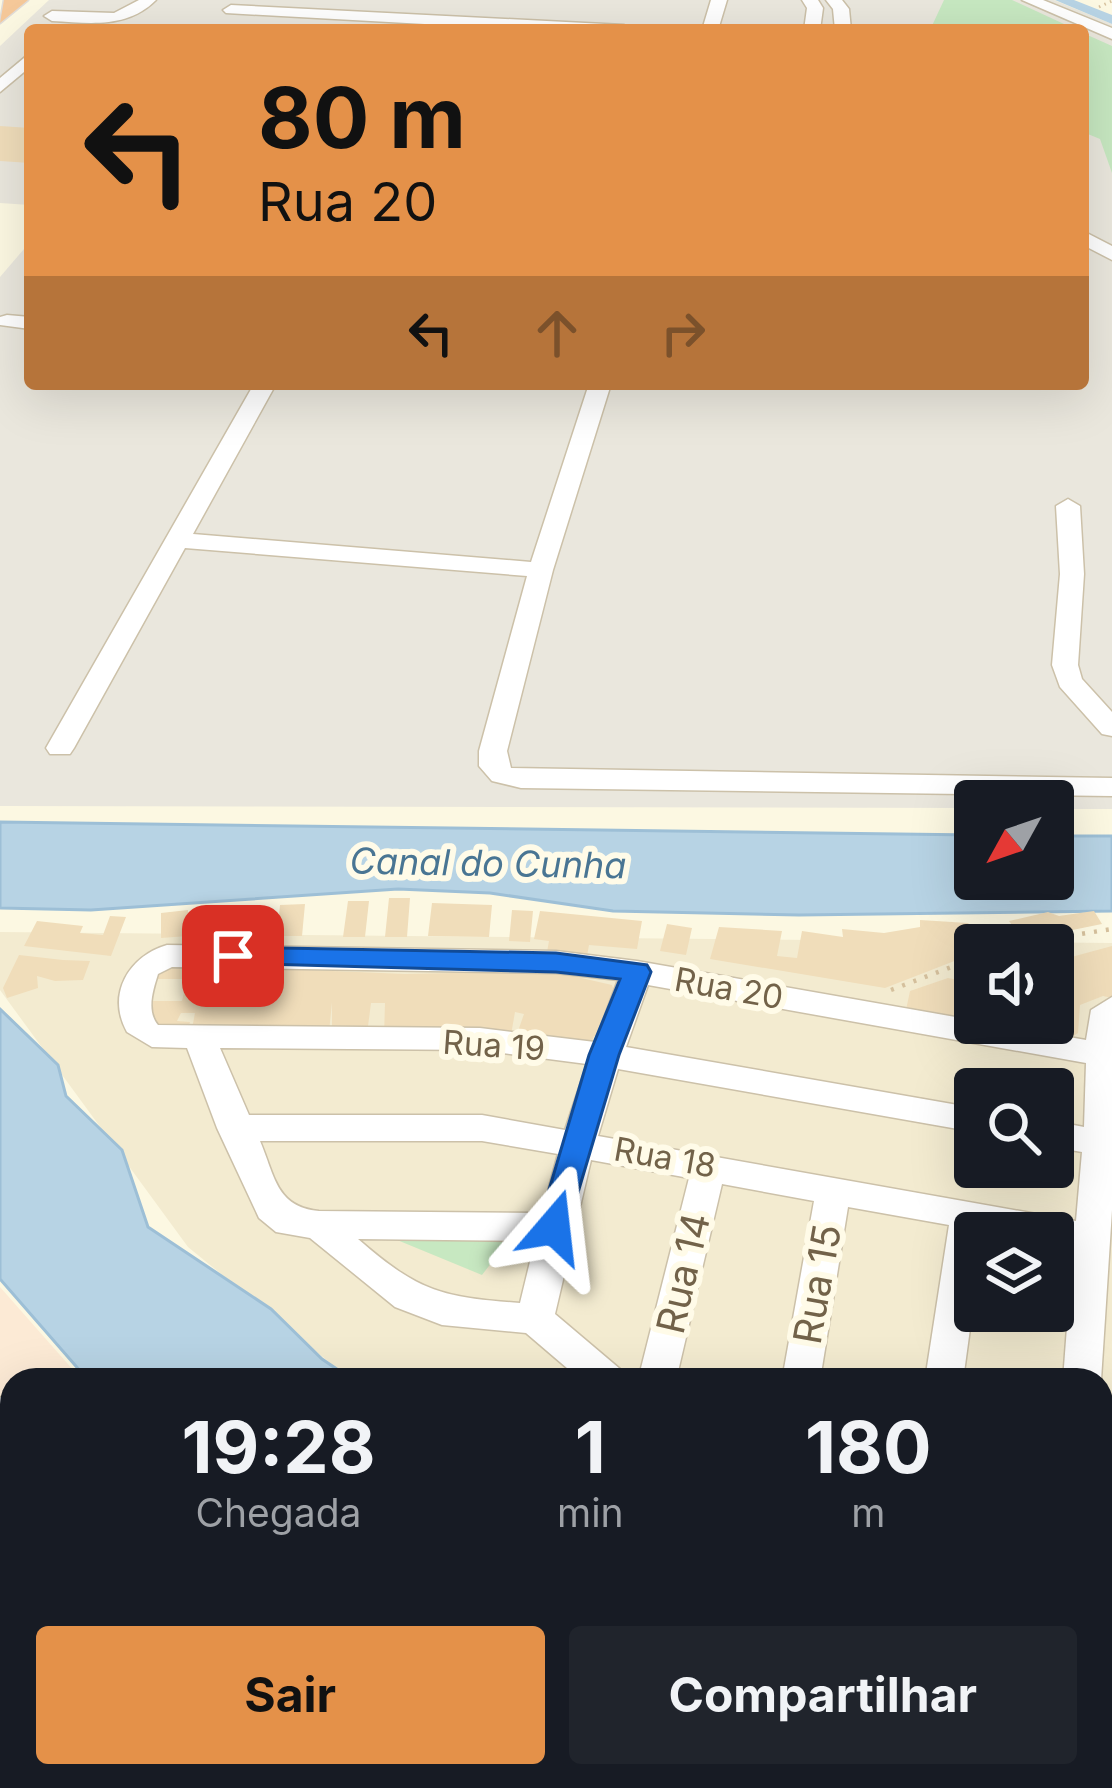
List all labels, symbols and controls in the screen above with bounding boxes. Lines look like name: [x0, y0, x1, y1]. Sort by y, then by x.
text: 80 m: [258, 67, 466, 168]
icon: left: [60, 72, 216, 228]
text: Rua 20: [258, 169, 437, 234]
icon: left: [398, 300, 464, 366]
icon: ahead: [524, 300, 590, 366]
icon: right: [650, 300, 716, 366]
north arrow: [954, 780, 1074, 900]
map controls: [954, 780, 1074, 1332]
water label: Canal do Cunha: [349, 839, 627, 887]
pin: [182, 905, 284, 1007]
icon: arrive: [200, 923, 266, 989]
button: sound: [954, 924, 1074, 1044]
street label: Rua 20: [672, 959, 786, 1017]
street label: Rua 19: [442, 1021, 546, 1069]
button: search: [954, 1068, 1074, 1188]
street label: Rua 18: [611, 1128, 719, 1186]
position arrow: [491, 1164, 617, 1290]
street label: Rua 14: [646, 1208, 719, 1338]
button: layers: [954, 1212, 1074, 1332]
street label: Rua 15: [783, 1220, 850, 1347]
text: 19:28: [181, 1403, 376, 1490]
text: 1: [575, 1403, 606, 1490]
text: 180: [805, 1403, 932, 1490]
text: Chegada: [196, 1489, 361, 1536]
text: min: [557, 1489, 624, 1536]
text: m: [851, 1489, 885, 1536]
button: Sair: [36, 1626, 545, 1764]
button: Compartilhar: [569, 1626, 1077, 1764]

